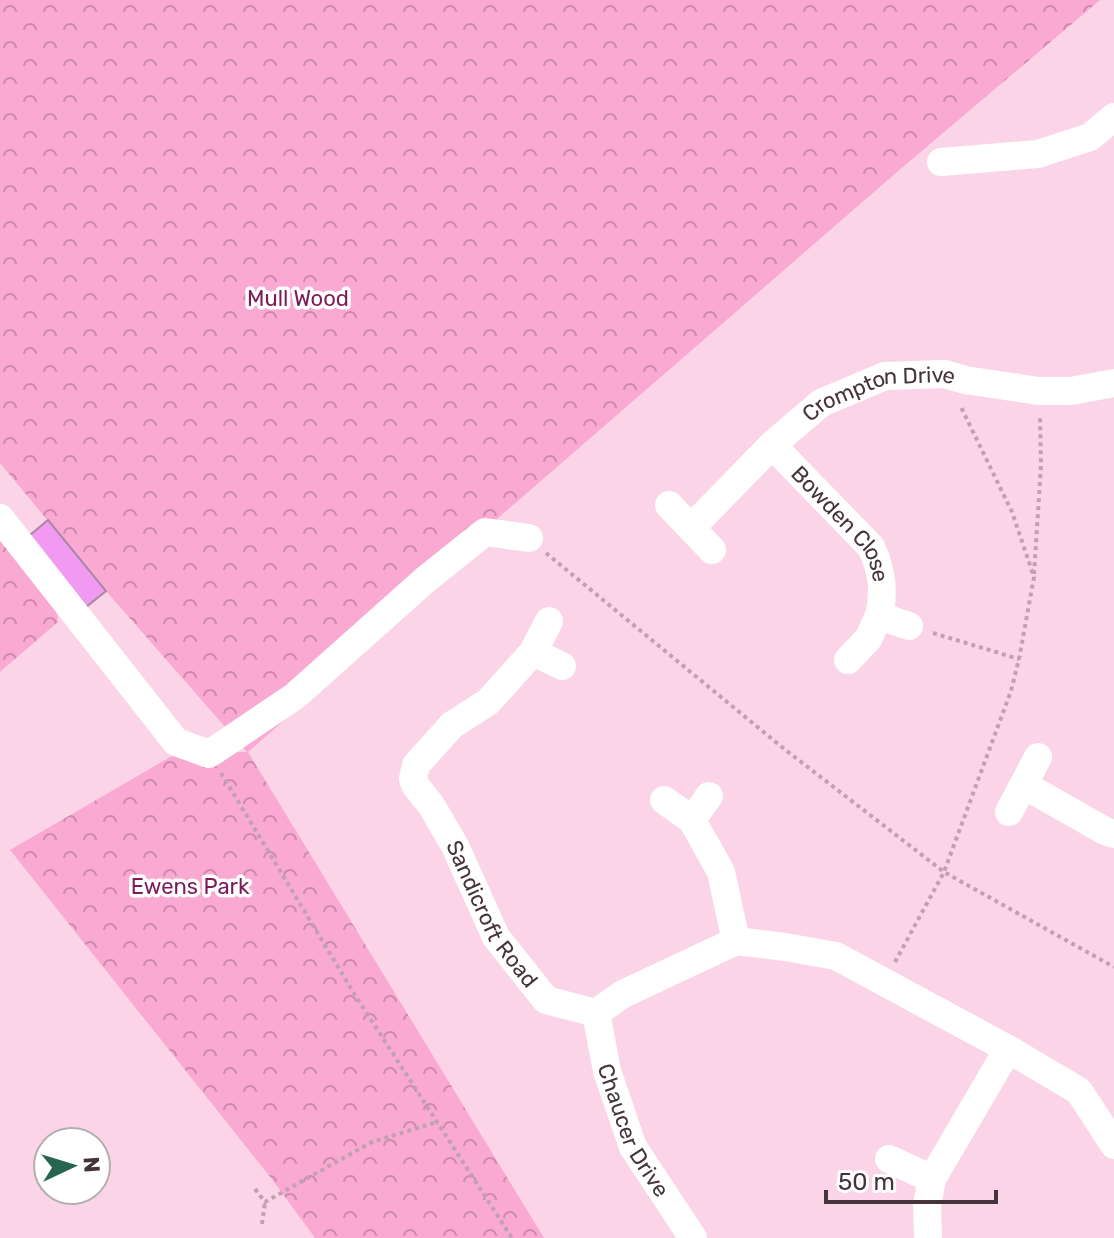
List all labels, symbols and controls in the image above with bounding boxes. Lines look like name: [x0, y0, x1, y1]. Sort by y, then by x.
park label: Mull Wood: [247, 285, 349, 312]
street label: Crompton Drive: [797, 361, 959, 427]
street label: Bowden Close: [785, 460, 894, 584]
street label: Sandicroft Road: [440, 836, 544, 993]
park label: Ewens Park: [131, 873, 250, 900]
street label: Chaucer Drive: [591, 1060, 675, 1202]
north arrow: [32, 1126, 112, 1206]
scale bar: [826, 1154, 996, 1204]
text: N: [77, 1156, 105, 1173]
text: 50 m: [838, 1168, 895, 1196]

